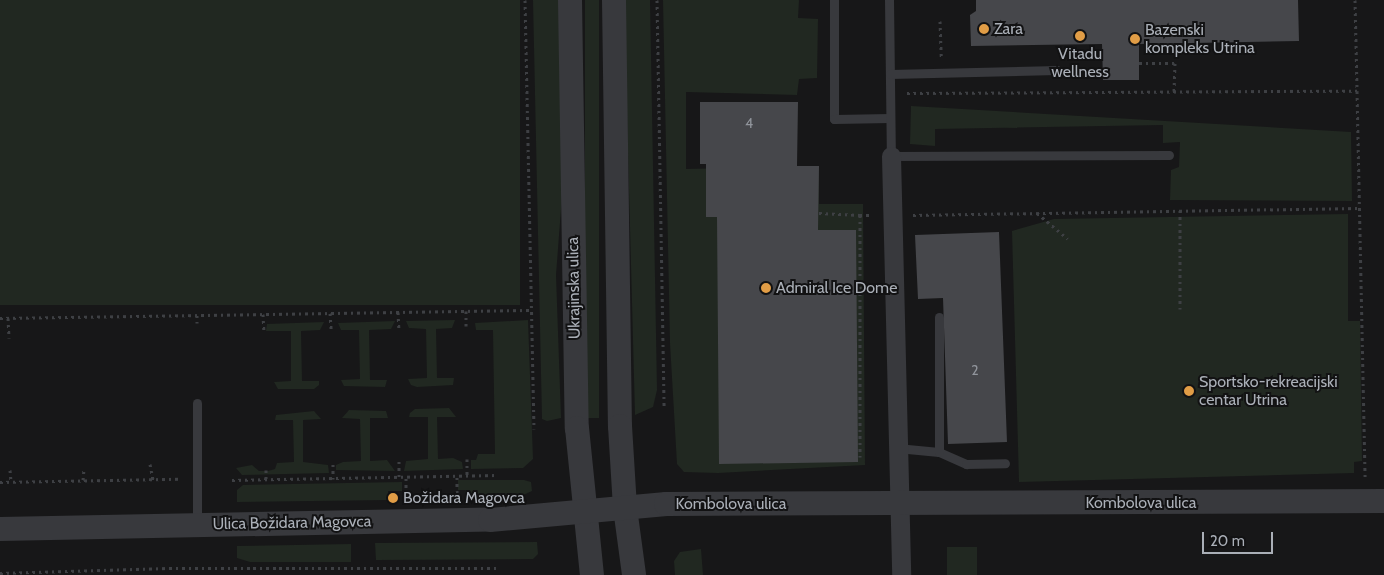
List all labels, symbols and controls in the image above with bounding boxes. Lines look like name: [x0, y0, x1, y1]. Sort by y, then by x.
place label: Zara: [994, 19, 1023, 39]
place label: Bazenski kompleks Utrina: [1145, 20, 1255, 58]
marker: Zara: [978, 23, 990, 35]
marker: Vitadu wellness: [1074, 30, 1086, 42]
marker: Bazenski kompleks Utrina: [1129, 33, 1141, 45]
place label: Vitadu wellness: [1051, 44, 1109, 82]
house number: 4: [745, 115, 753, 131]
street label: Ukrajinska ulica: [564, 237, 584, 339]
place label: Admiral Ice Dome: [776, 278, 897, 298]
marker: Admiral Ice Dome: [760, 282, 772, 294]
house number: 2: [971, 362, 979, 378]
place label: Sportsko-rekreacijski centar Utrina: [1199, 372, 1338, 410]
marker: Sportsko-rekreacijski centar Utrina: [1183, 385, 1195, 397]
place label: Božidara Magovca: [403, 488, 525, 508]
marker: Božidara Magovca: [387, 492, 399, 504]
street label: Kombolova ulica: [1086, 493, 1196, 513]
street label: Kombolova ulica: [676, 494, 786, 514]
street label: Ulica Božidara Magovca: [212, 512, 372, 534]
scale bar: [1204, 522, 1275, 554]
text: 20 m: [1210, 532, 1245, 550]

